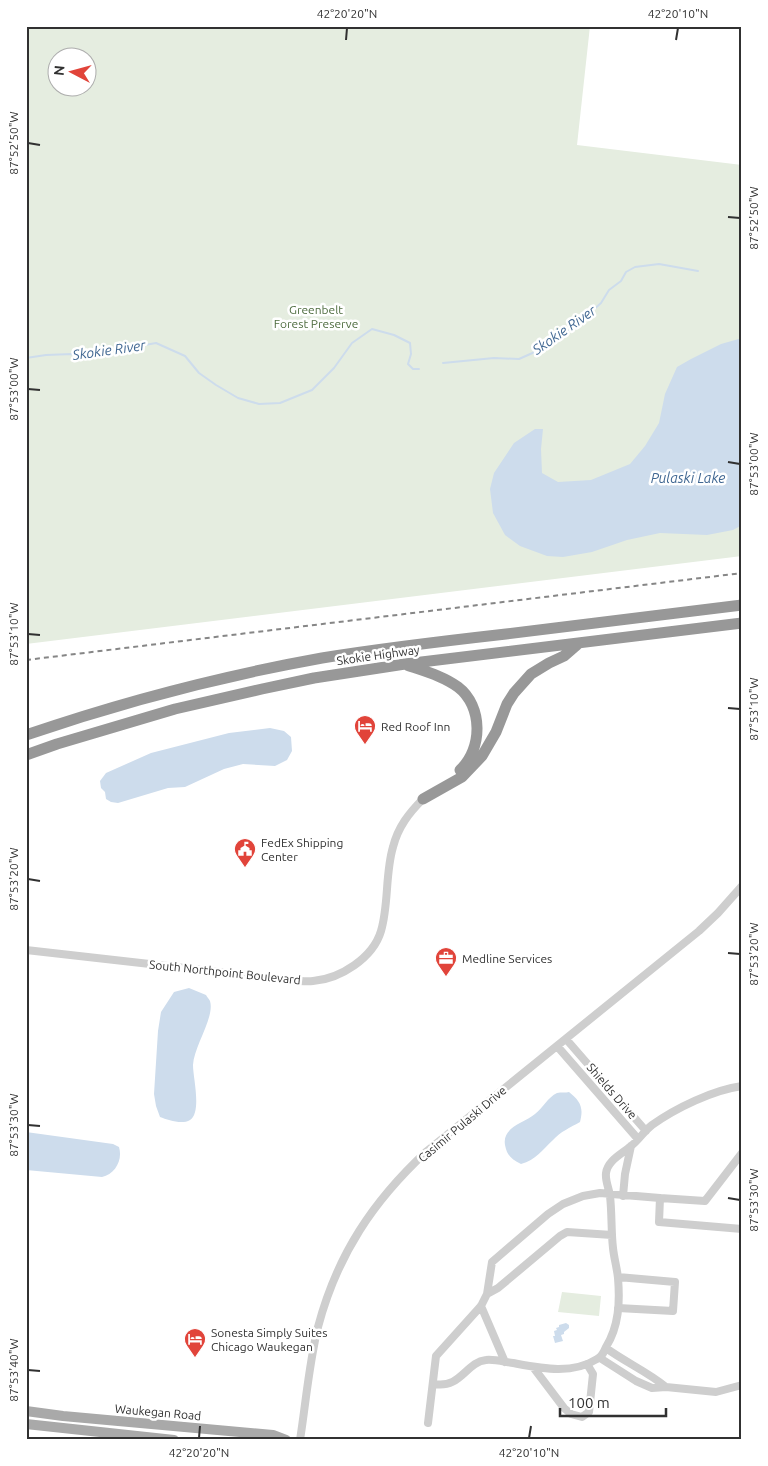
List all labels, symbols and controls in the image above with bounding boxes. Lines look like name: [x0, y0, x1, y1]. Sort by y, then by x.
text: 42°20'20"N: [317, 7, 377, 20]
text: 42°20'10"N: [648, 7, 708, 20]
north arrow: [48, 48, 98, 98]
text: N: [51, 65, 68, 77]
text: 87°52'50"W: [7, 111, 20, 175]
text: 87°52'50"W: [747, 186, 760, 250]
water label: Skokie River: [528, 302, 599, 358]
park label: Greenbelt Forest Preserve: [274, 303, 358, 330]
water label: Skokie River: [70, 337, 147, 363]
text: 87°53'00"W: [7, 357, 20, 421]
text: 87°53'00"W: [747, 432, 760, 496]
water label: Pulaski Lake: [651, 470, 725, 486]
text: 87°53'10"W: [7, 602, 20, 666]
street label: Skokie Highway: [336, 643, 421, 667]
text: 87°53'10"W: [747, 677, 760, 741]
hotel icon: Red Roof Inn: [353, 714, 377, 745]
place label: Red Roof Inn: [381, 720, 450, 733]
place label: FedEx Shipping Center: [261, 836, 343, 863]
public building icon: FedEx Shipping Center: [233, 837, 257, 868]
text: 87°53'20"W: [7, 847, 20, 911]
text: 87°53'20"W: [747, 922, 760, 986]
office icon: Medline Services: [434, 946, 458, 977]
place label: Medline Services: [462, 952, 552, 965]
street label: South Northpoint Boulevard: [149, 958, 301, 986]
street label: Shields Drive: [584, 1061, 640, 1121]
street label: Casimir Pulaski Drive: [415, 1083, 509, 1165]
text: 87°53'30"W: [7, 1093, 20, 1157]
text: 87°53'30"W: [747, 1168, 760, 1232]
place label: Sonesta Simply Suites Chicago Waukegan: [211, 1326, 327, 1353]
hotel icon: Sonesta Simply Suites Chicago Waukegan: [183, 1327, 207, 1358]
text: 87°53'40"W: [7, 1338, 20, 1402]
scale bar: [560, 1386, 667, 1418]
text: 100 m: [568, 1394, 610, 1411]
street label: Waukegan Road: [114, 1402, 202, 1422]
text: 42°20'20"N: [169, 1446, 229, 1459]
text: 42°20'10"N: [499, 1446, 559, 1459]

